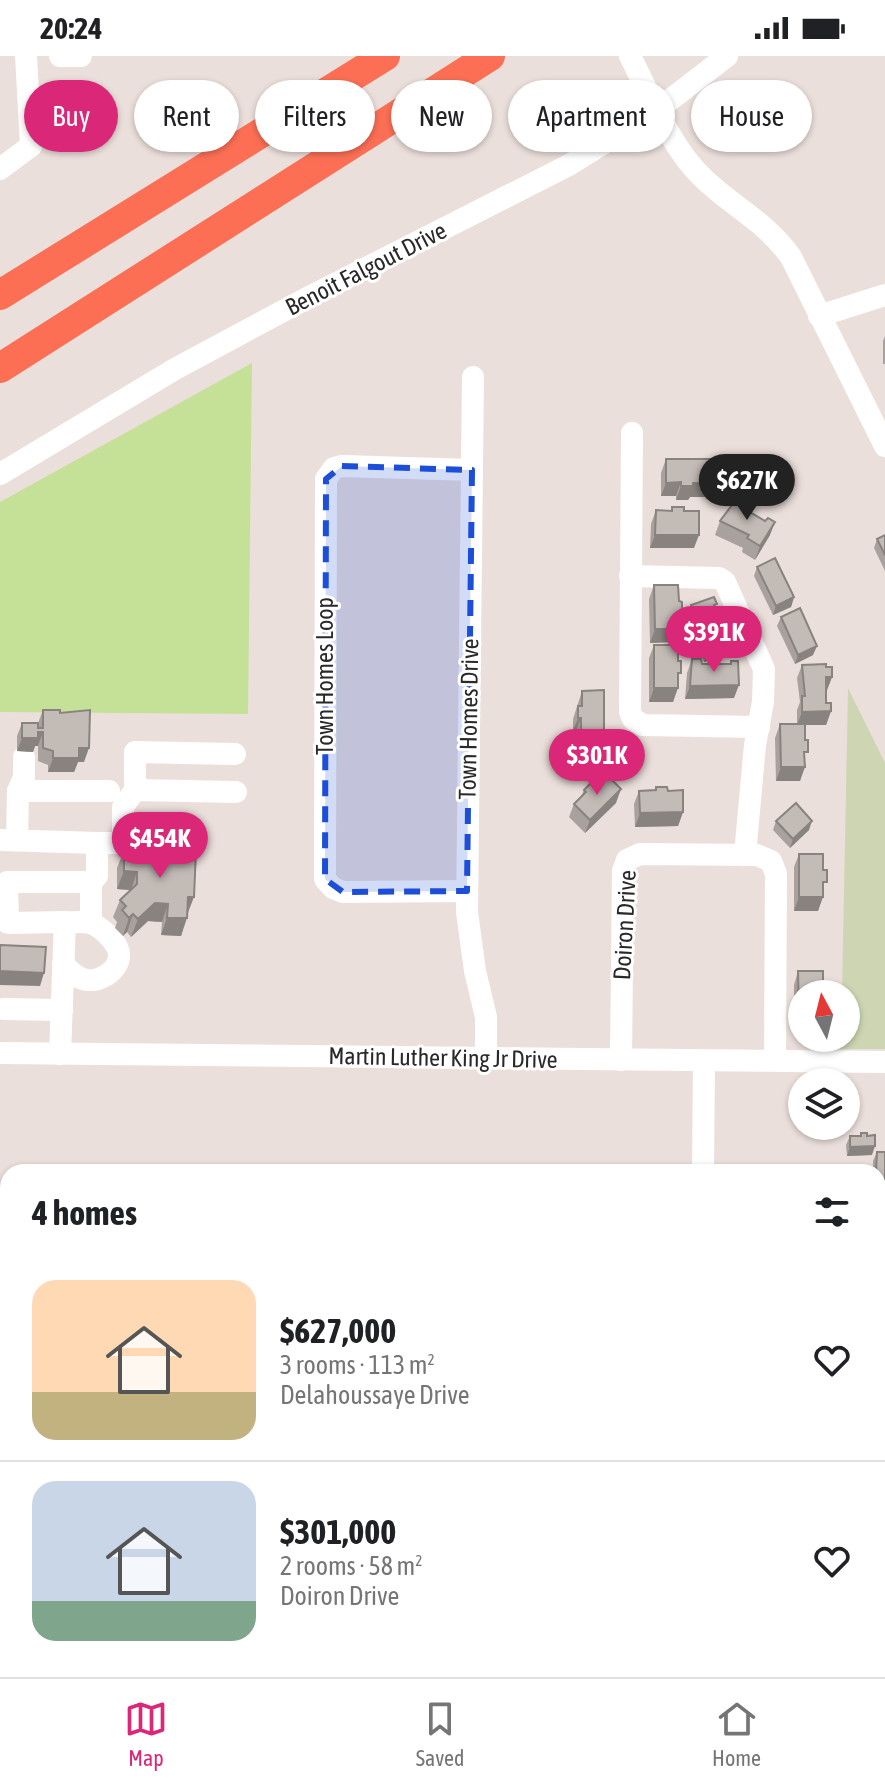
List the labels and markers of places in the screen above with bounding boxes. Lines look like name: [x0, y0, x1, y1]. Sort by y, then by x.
pin: $627K: [691, 454, 803, 522]
pin: $391K: [658, 606, 770, 674]
pin: $301K: [541, 729, 653, 797]
pin: $454K: [104, 812, 216, 880]

